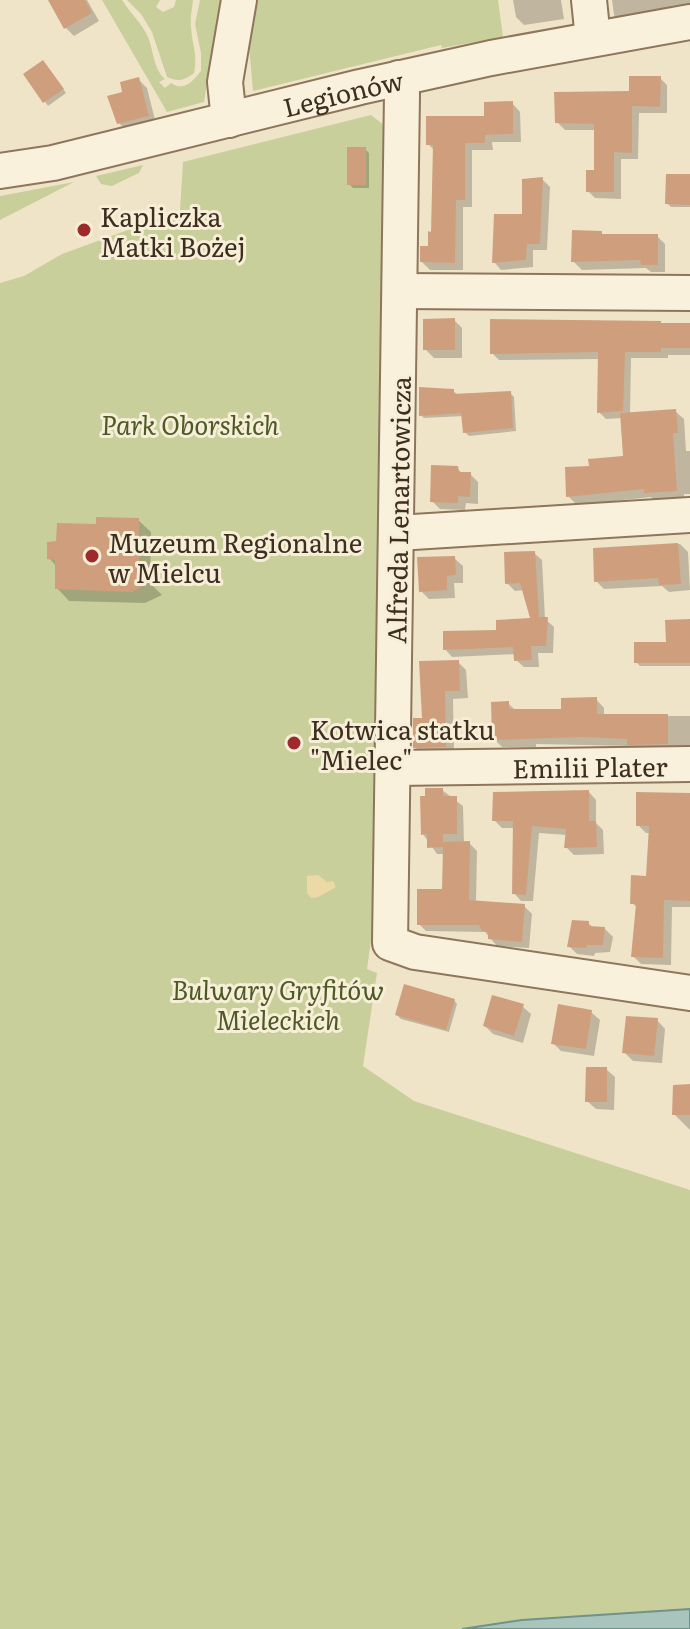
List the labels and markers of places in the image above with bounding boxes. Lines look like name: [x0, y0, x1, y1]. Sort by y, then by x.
place label: Kapliczka Matki Bożej: [100, 196, 245, 265]
marker: Kapliczka Matki Bożej: [75, 221, 93, 239]
place label: Muzeum Regionalne w Mielcu: [108, 522, 362, 591]
marker: Muzeum Regionalne w Mielcu: [83, 547, 101, 565]
place label: Kotwica statku "Mielec": [310, 709, 495, 778]
marker: Kotwica statku "Mielec": [285, 734, 303, 752]

